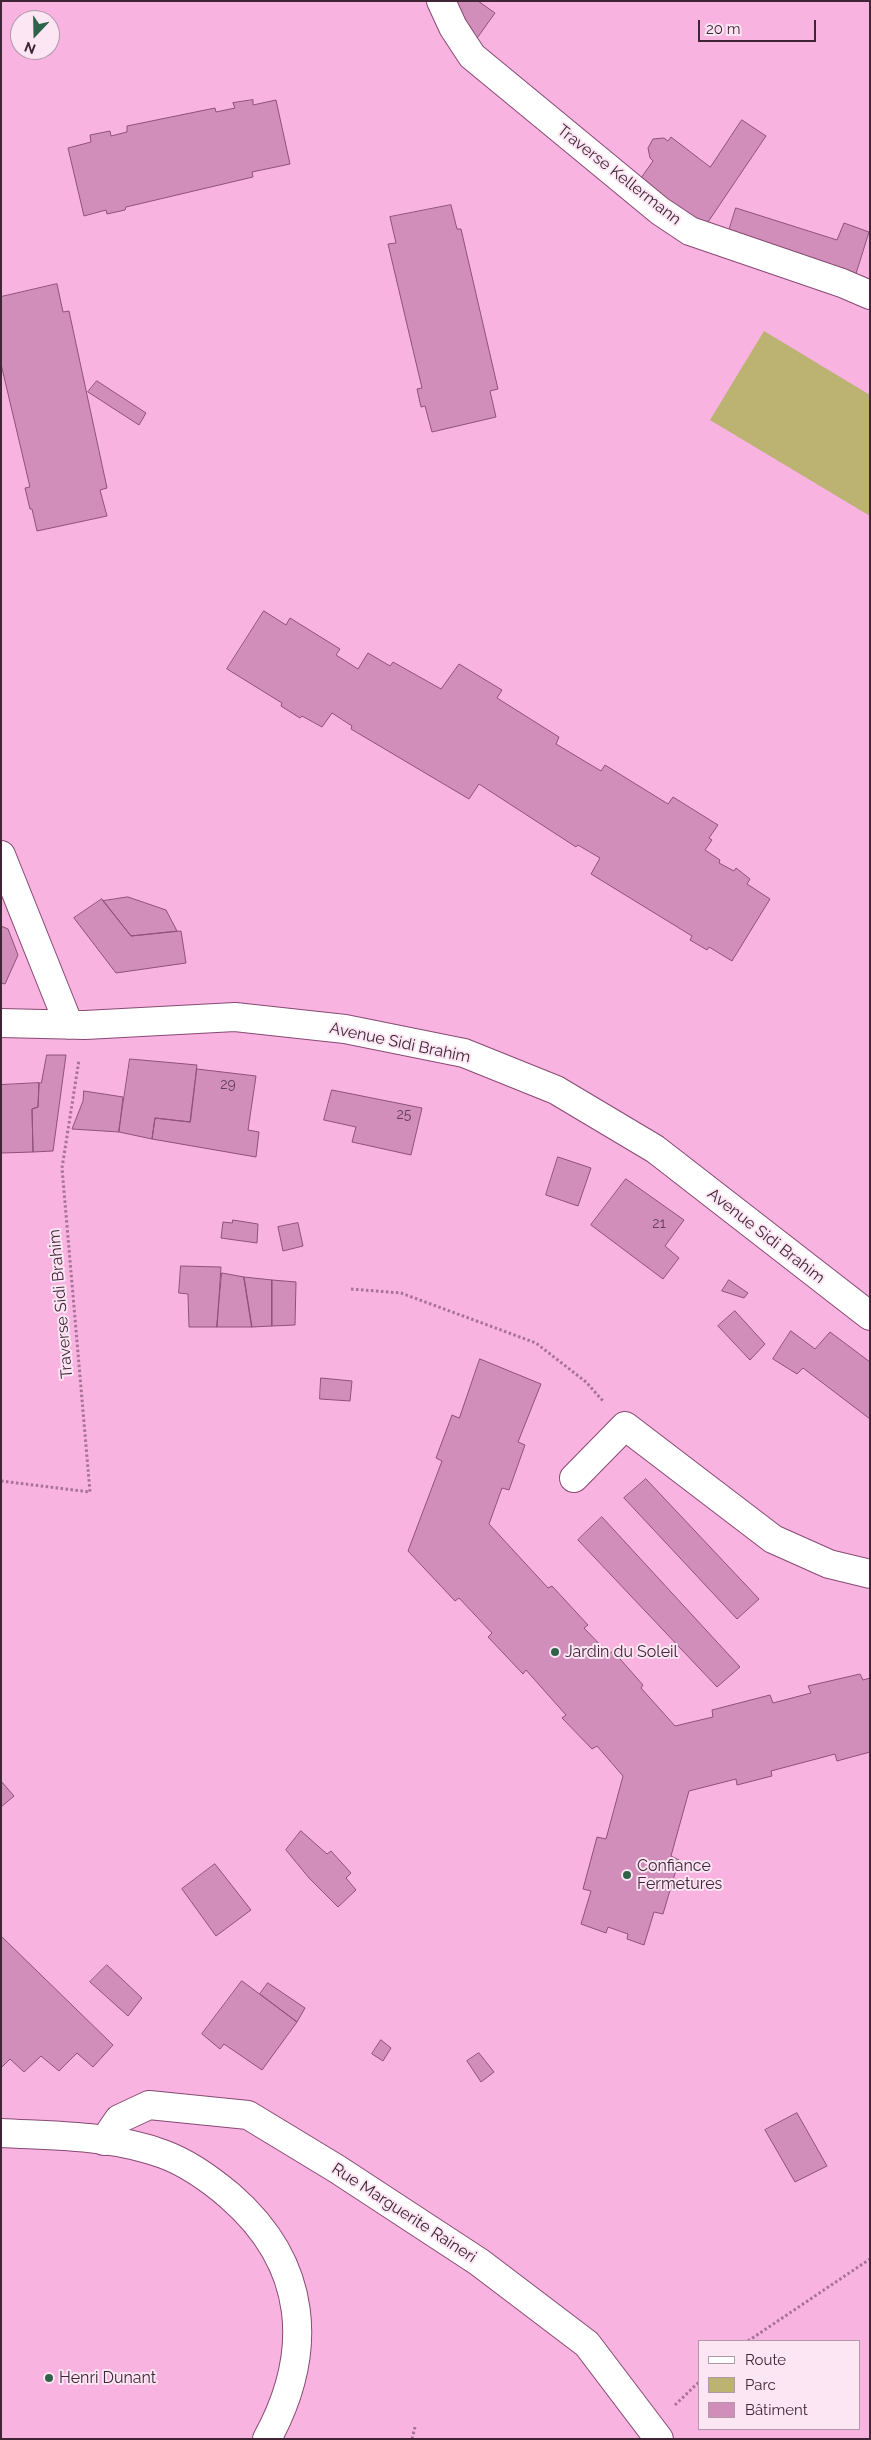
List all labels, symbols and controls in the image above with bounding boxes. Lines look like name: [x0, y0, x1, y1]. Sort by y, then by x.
north arrow: [10, 10, 60, 60]
scale bar: [701, 10, 818, 42]
text: 20 m: [706, 20, 741, 38]
text: N: [22, 39, 38, 57]
street label: Traverse Kellermann: [553, 121, 685, 229]
street label: Avenue Sidi Brahim: [328, 1019, 472, 1067]
house number: 29: [220, 1077, 236, 1093]
house number: 25: [397, 1107, 411, 1123]
street label: Avenue Sidi Brahim: [704, 1184, 828, 1288]
house number: 21: [652, 1216, 666, 1232]
street label: Traverse Sidi Brahim: [45, 1228, 77, 1380]
place label: Jardin du Soleil: [565, 1642, 678, 1662]
marker: Jardin du Soleil: [549, 1646, 561, 1658]
place label: Confiance Fermetures: [637, 1856, 722, 1894]
marker: Confiance Fermetures: [621, 1869, 633, 1881]
street label: Rue Marguerite Raineri: [328, 2159, 480, 2267]
legend: [698, 2340, 861, 2430]
text: Route: [745, 2351, 786, 2369]
place label: Henri Dunant: [59, 2368, 156, 2388]
marker: Henri Dunant: [43, 2372, 55, 2384]
text: Parc: [745, 2376, 776, 2394]
text: Bâtiment: [745, 2401, 808, 2419]

